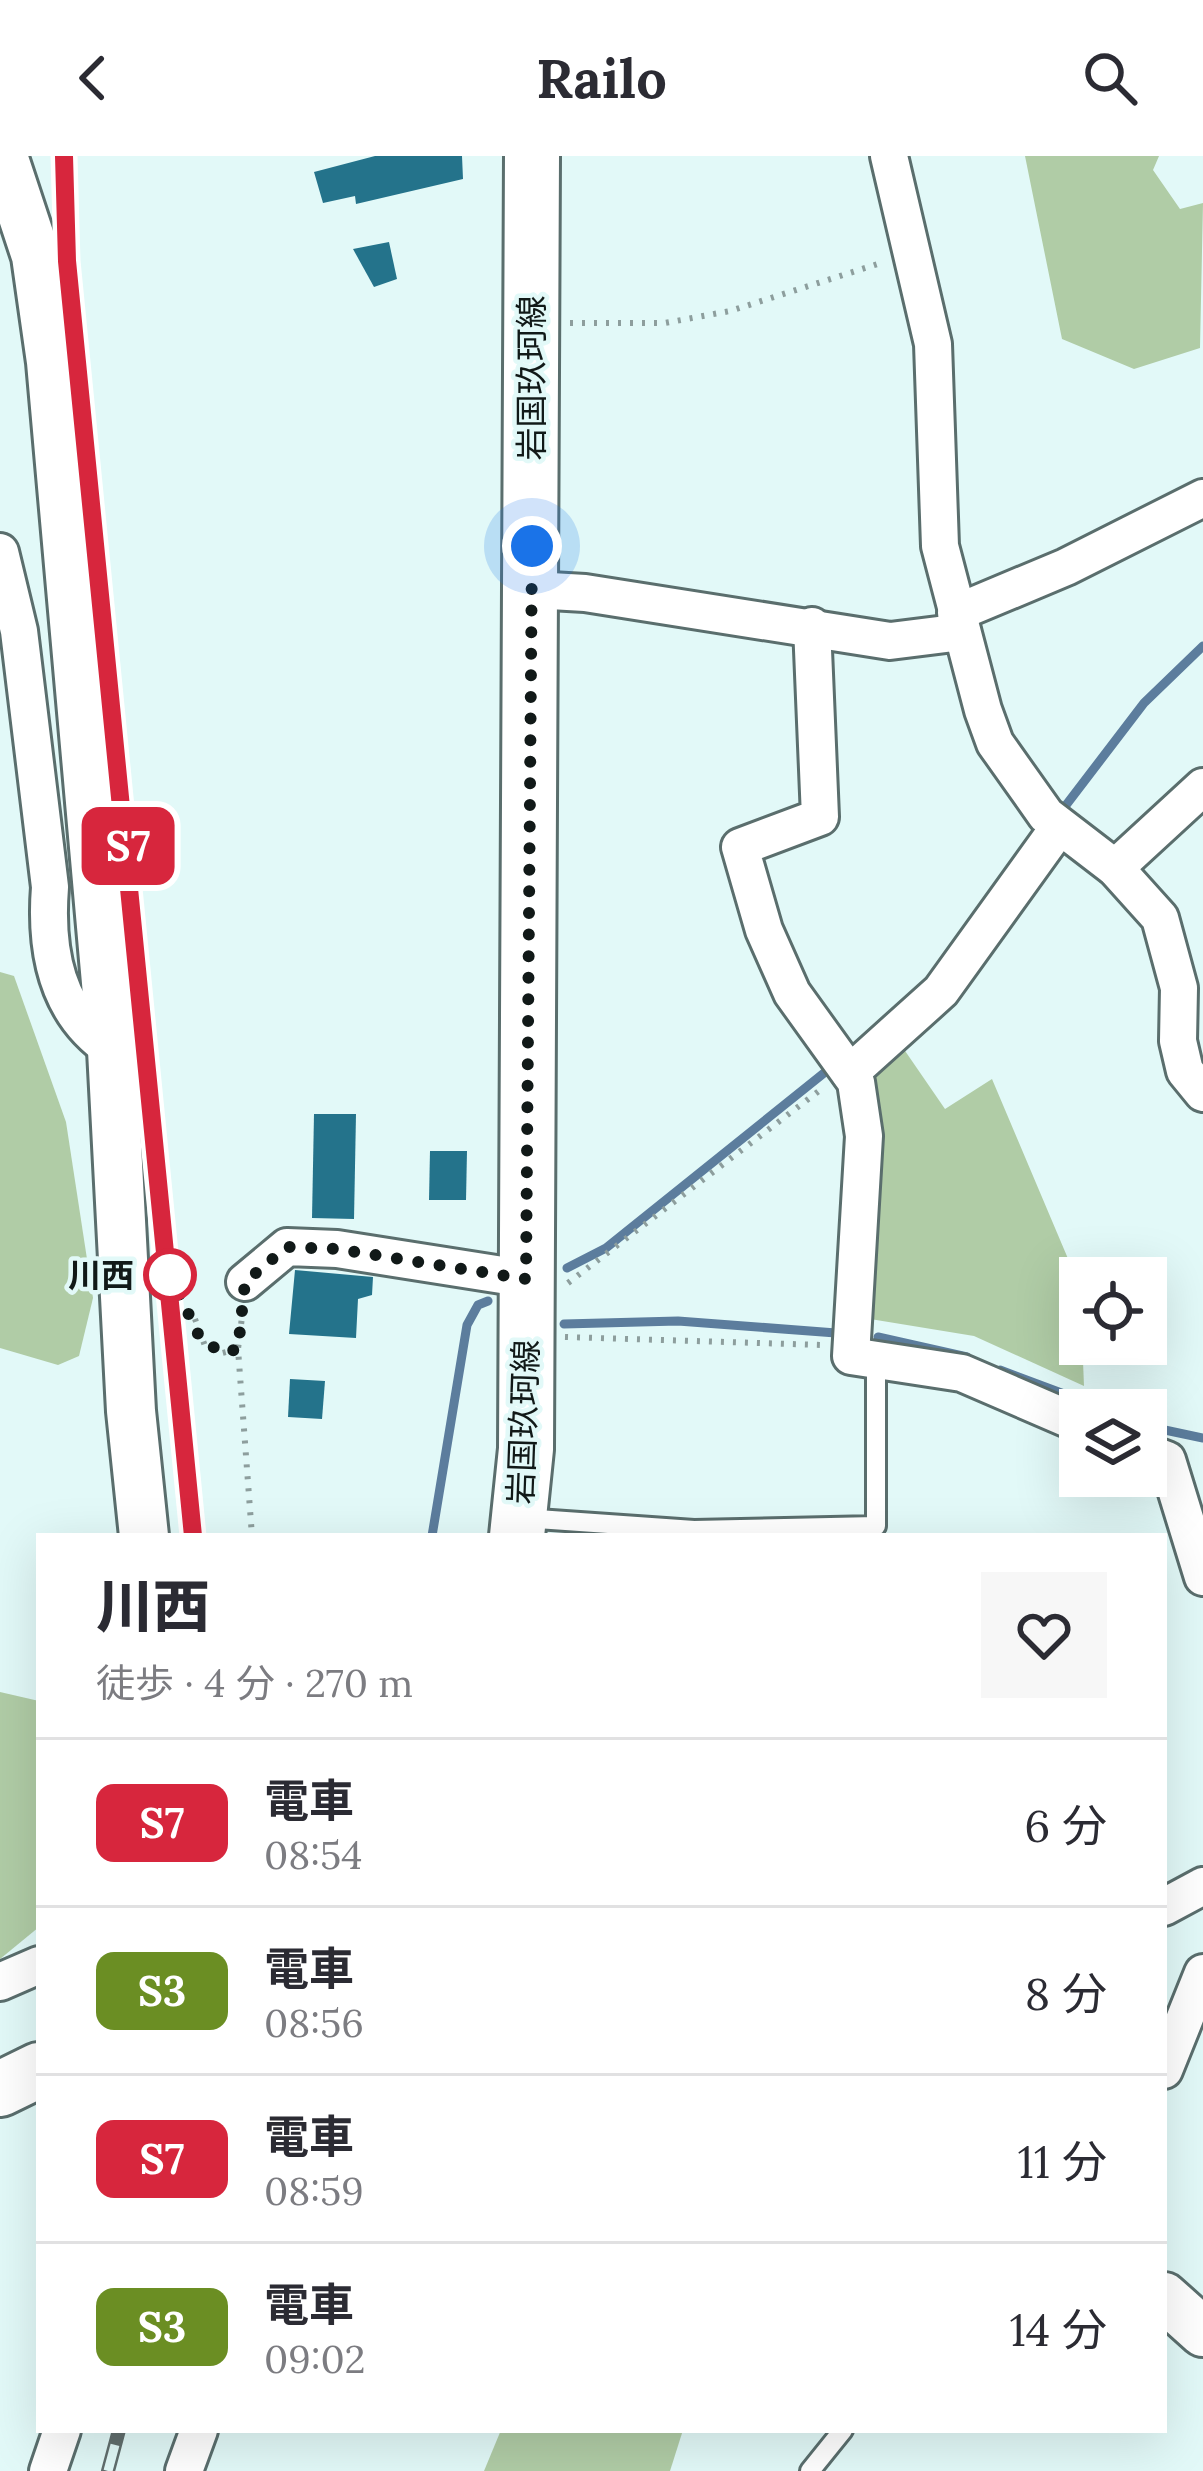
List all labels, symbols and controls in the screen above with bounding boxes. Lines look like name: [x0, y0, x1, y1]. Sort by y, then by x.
text: Railo: [536, 44, 667, 113]
icon: back: [60, 45, 126, 111]
icon: search: [1077, 45, 1143, 111]
street label: 岩国玖珂線: [510, 296, 552, 461]
your location: [502, 516, 562, 576]
line badge: S7: [74, 807, 182, 885]
text: S7: [106, 819, 150, 873]
marker: 川西: [145, 1250, 195, 1300]
place label: 川西: [68, 1254, 134, 1296]
map controls: [1059, 1257, 1167, 1497]
button: locate: [1059, 1257, 1167, 1365]
street label: 岩国玖珂線: [499, 1339, 547, 1505]
button: layers: [1059, 1389, 1167, 1497]
text: 川西: [96, 1570, 210, 1643]
button: heart: [981, 1572, 1107, 1698]
text: 徒歩 · 4 分 · 270 m: [96, 1658, 413, 1708]
text: 電車: [264, 1772, 354, 1829]
text: S7: [140, 1796, 184, 1850]
text: 6 分: [1024, 1797, 1107, 1854]
text: 08:54: [264, 1830, 362, 1880]
text: 電車: [264, 1940, 354, 1997]
text: S3: [138, 1964, 186, 2018]
text: 8 分: [1025, 1965, 1107, 2022]
text: 08:56: [264, 1998, 364, 2048]
text: 電車: [264, 2108, 354, 2165]
text: S7: [140, 2132, 184, 2186]
text: 11 分: [1017, 2133, 1107, 2190]
text: 08:59: [264, 2166, 364, 2216]
text: 電車: [264, 2276, 354, 2333]
text: S3: [138, 2300, 186, 2354]
text: 14 分: [1009, 2301, 1107, 2358]
text: 09:02: [264, 2334, 365, 2384]

